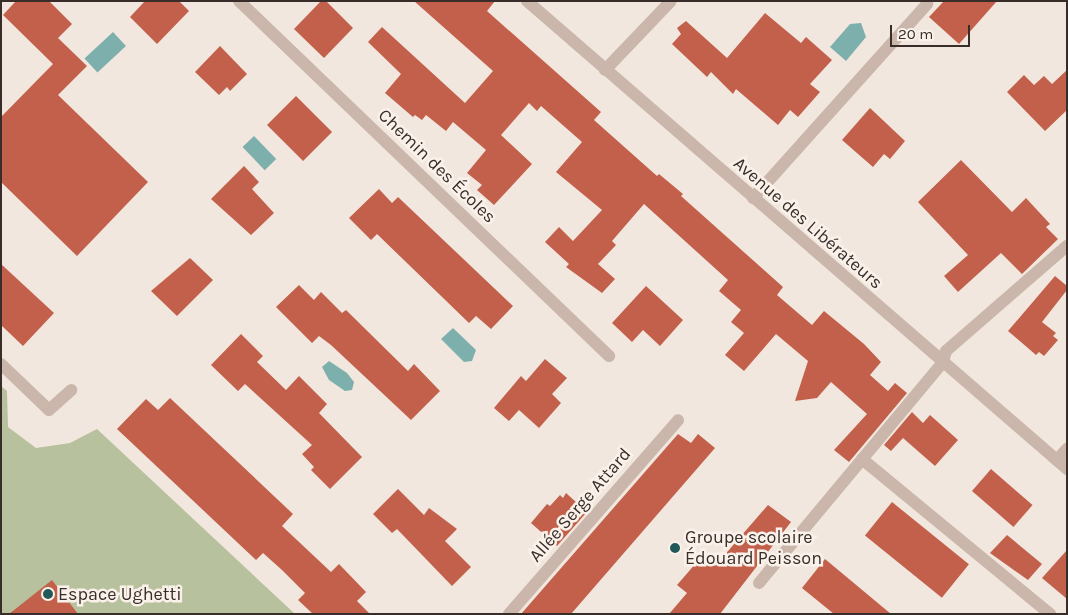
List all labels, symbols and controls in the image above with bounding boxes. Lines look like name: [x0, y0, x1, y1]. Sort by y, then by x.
scale bar: [893, 15, 973, 47]
text: 20 m: [898, 25, 933, 43]
street label: Chemin des Écoles: [374, 104, 500, 228]
street label: Avenue des Libérateurs: [729, 152, 887, 294]
street label: Allée Serge Attard: [525, 444, 635, 566]
place label: Groupe scolaire Édouard Peisson: [685, 527, 822, 570]
marker: Groupe scolaire Édouard Peisson: [669, 542, 681, 554]
place label: Espace Ughetti: [58, 583, 182, 605]
marker: Espace Ughetti: [42, 588, 54, 600]

